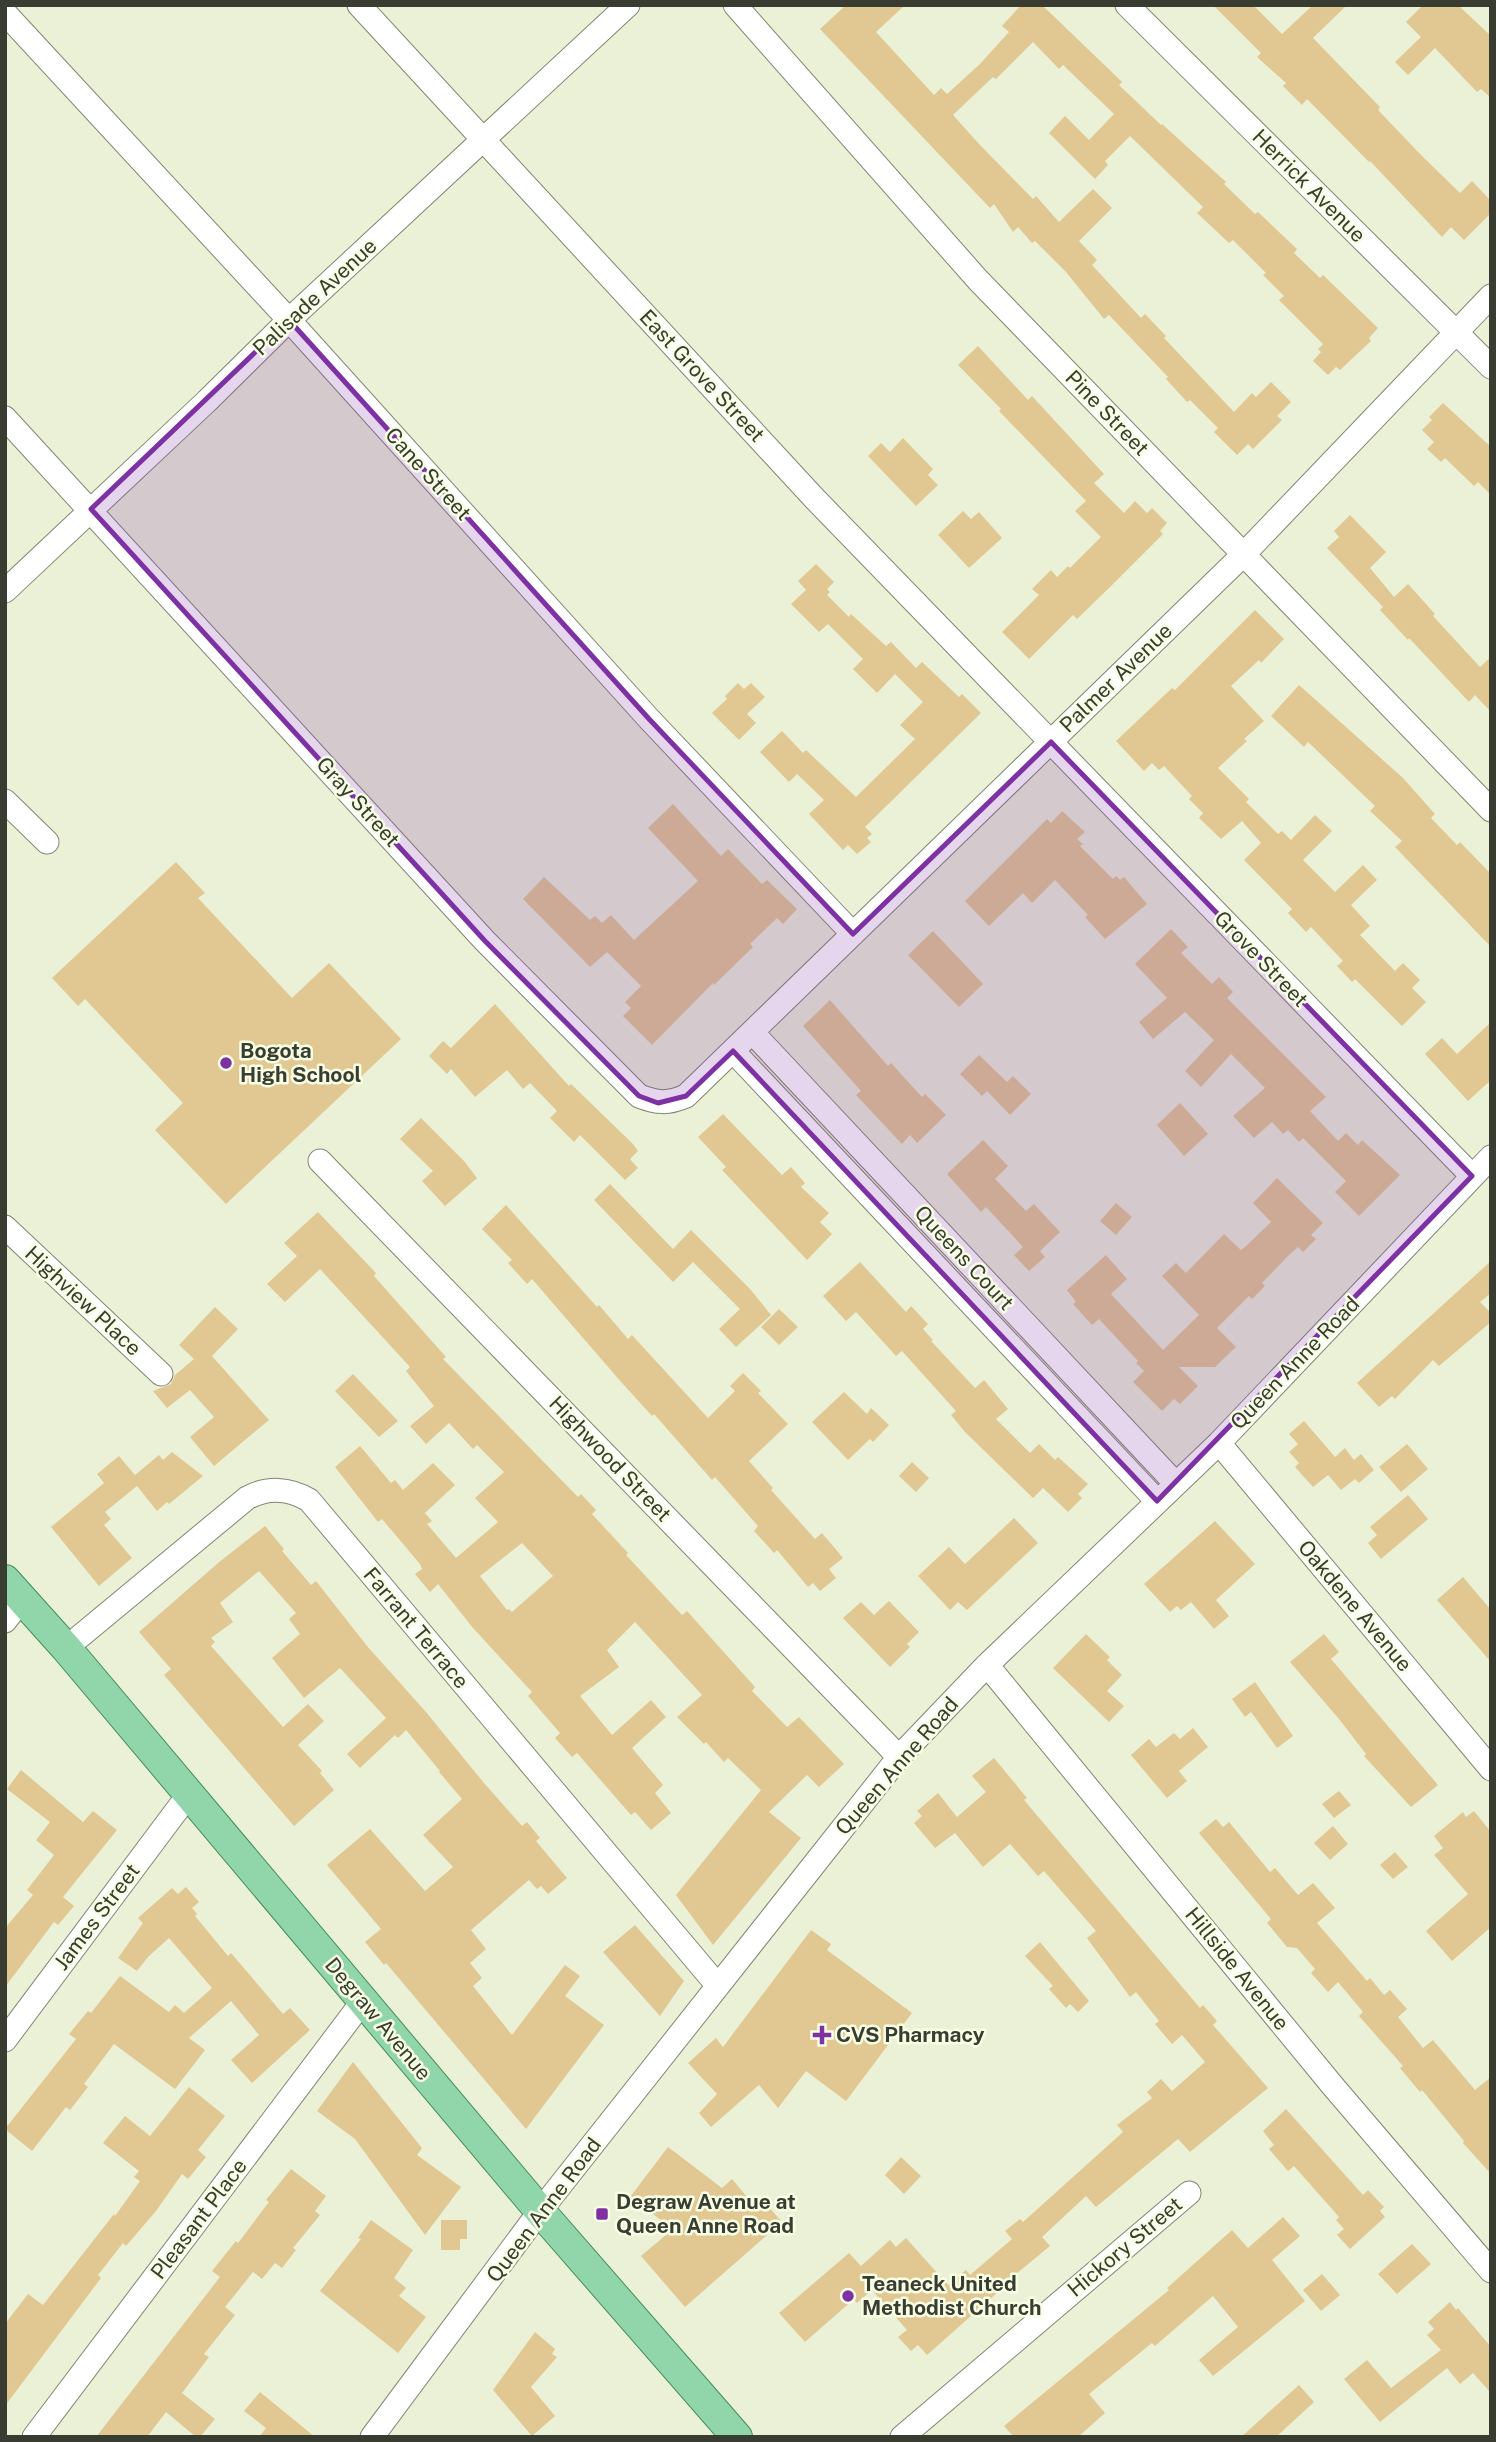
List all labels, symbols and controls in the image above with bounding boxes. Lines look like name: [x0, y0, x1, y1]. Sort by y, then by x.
street label: Herrick Avenue: [1248, 124, 1371, 247]
street label: Palisade Avenue: [248, 233, 382, 360]
street label: East Grove Street: [635, 304, 770, 447]
street label: Pine Street: [1060, 365, 1154, 461]
street label: Cane Street: [380, 422, 477, 525]
street label: Palmer Avenue: [1054, 618, 1177, 738]
street label: Gray Street: [312, 752, 405, 852]
street label: Grove Street: [1209, 905, 1313, 1012]
place label: Bogota High School: [240, 1038, 362, 1087]
marker: Bogota High School: [218, 1055, 234, 1071]
street label: Queens Court: [910, 1200, 1019, 1315]
street label: Highview Place: [20, 1241, 147, 1361]
street label: Queen Anne Road: [1225, 1291, 1364, 1434]
street label: Highwood Street: [544, 1391, 677, 1527]
street label: Oakdene Avenue: [1293, 1535, 1418, 1676]
street label: Farrant Terrace: [359, 1562, 474, 1693]
street label: Queen Anne Road: [830, 1692, 963, 1840]
street label: James Street: [48, 1859, 145, 1975]
street label: Hillside Avenue: [1180, 1902, 1295, 2035]
street label: Degraw Avenue: [320, 1952, 437, 2085]
place label: CVS Pharmacy: [836, 2022, 985, 2047]
marker: CVS Pharmacy: [814, 2027, 830, 2043]
street label: Queen Anne Road: [481, 2132, 606, 2287]
street label: Pleasant Place: [145, 2154, 252, 2284]
place label: Degraw Avenue at Queen Anne Road: [616, 2189, 796, 2238]
street label: Hickory Street: [1062, 2191, 1187, 2302]
marker: Degraw Avenue at Queen Anne Road: [594, 2206, 610, 2222]
place label: Teaneck United Methodist Church: [862, 2271, 1042, 2320]
marker: Teaneck United Methodist Church: [840, 2288, 856, 2304]

